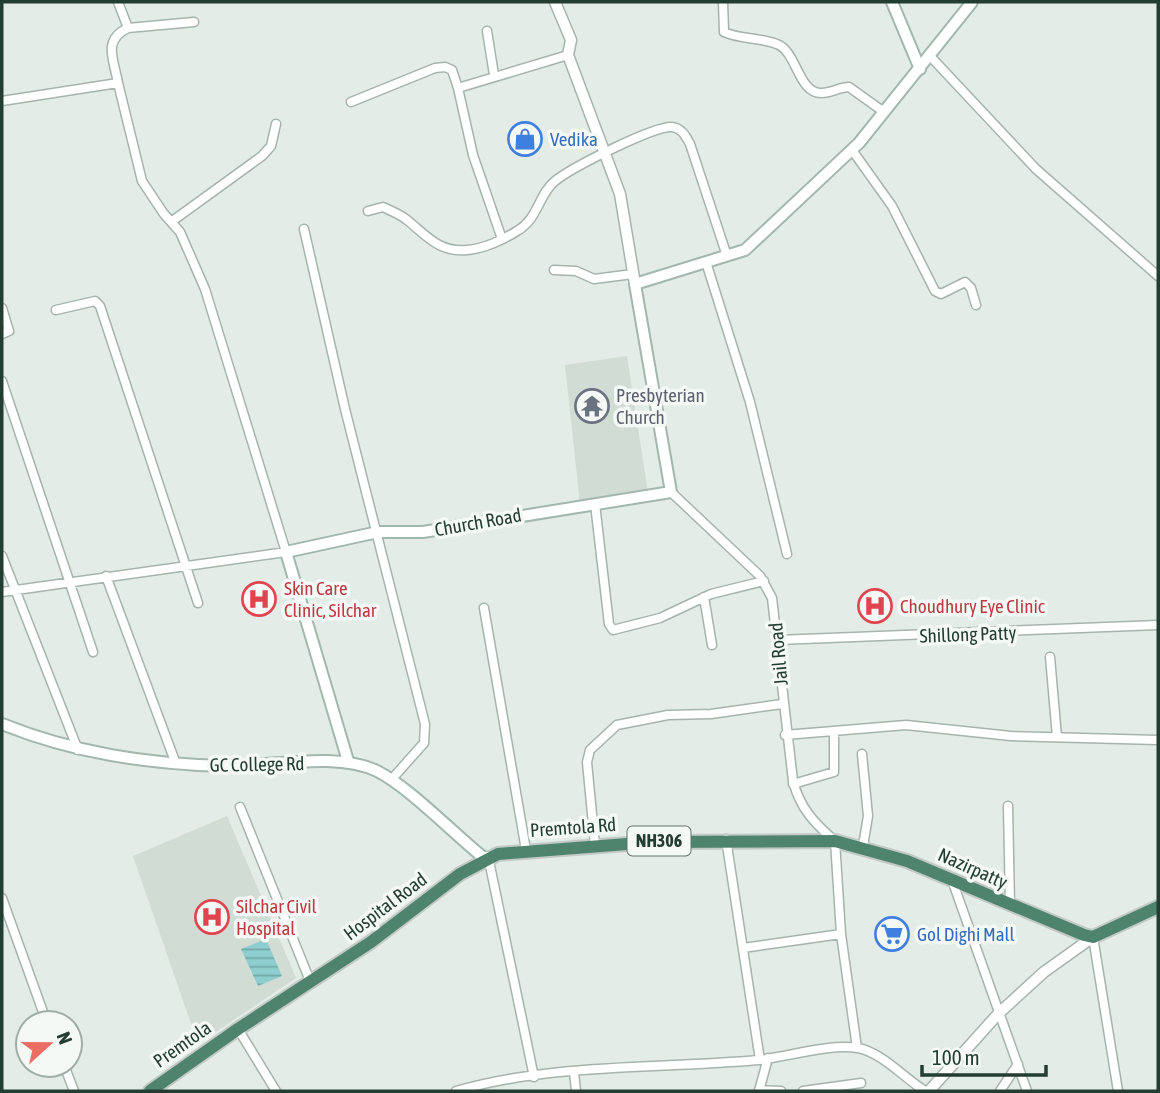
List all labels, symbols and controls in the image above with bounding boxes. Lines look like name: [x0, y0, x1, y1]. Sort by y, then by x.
shop icon: Vedika: [506, 120, 544, 158]
place label: Vedika: [550, 128, 598, 150]
place label: Presbyterian Church: [616, 384, 705, 428]
temple icon: Presbyterian Church: [573, 387, 611, 425]
street label: Church Road: [433, 504, 523, 540]
place label: Skin Care Clinic, Silchar: [284, 577, 377, 621]
hospital icon: Skin Care Clinic, Silchar: [240, 580, 278, 618]
hospital icon: Choudhury Eye Clinic: [856, 587, 894, 625]
place label: Choudhury Eye Clinic: [900, 595, 1046, 617]
street label: Shillong Patty: [919, 621, 1017, 647]
street label: Jail Road: [764, 622, 792, 686]
street label: GC College Rd: [209, 752, 305, 776]
street label: Premtola Rd: [529, 813, 617, 841]
road number: NH306: [628, 826, 690, 856]
street label: Nazirpatty: [935, 843, 1011, 893]
street label: Hospital Road: [339, 868, 431, 944]
place label: Silchar Civil Hospital: [236, 895, 317, 939]
hospital icon: Silchar Civil Hospital: [193, 898, 231, 936]
supermarket icon: Gol Dighi Mall: [873, 915, 911, 953]
place label: Gol Dighi Mall: [917, 923, 1015, 945]
north arrow: [14, 1009, 84, 1079]
street label: Premtola: [149, 1016, 215, 1072]
text: N: [53, 1029, 77, 1047]
scale bar: [922, 1034, 1046, 1078]
text: 100 m: [932, 1045, 980, 1069]

